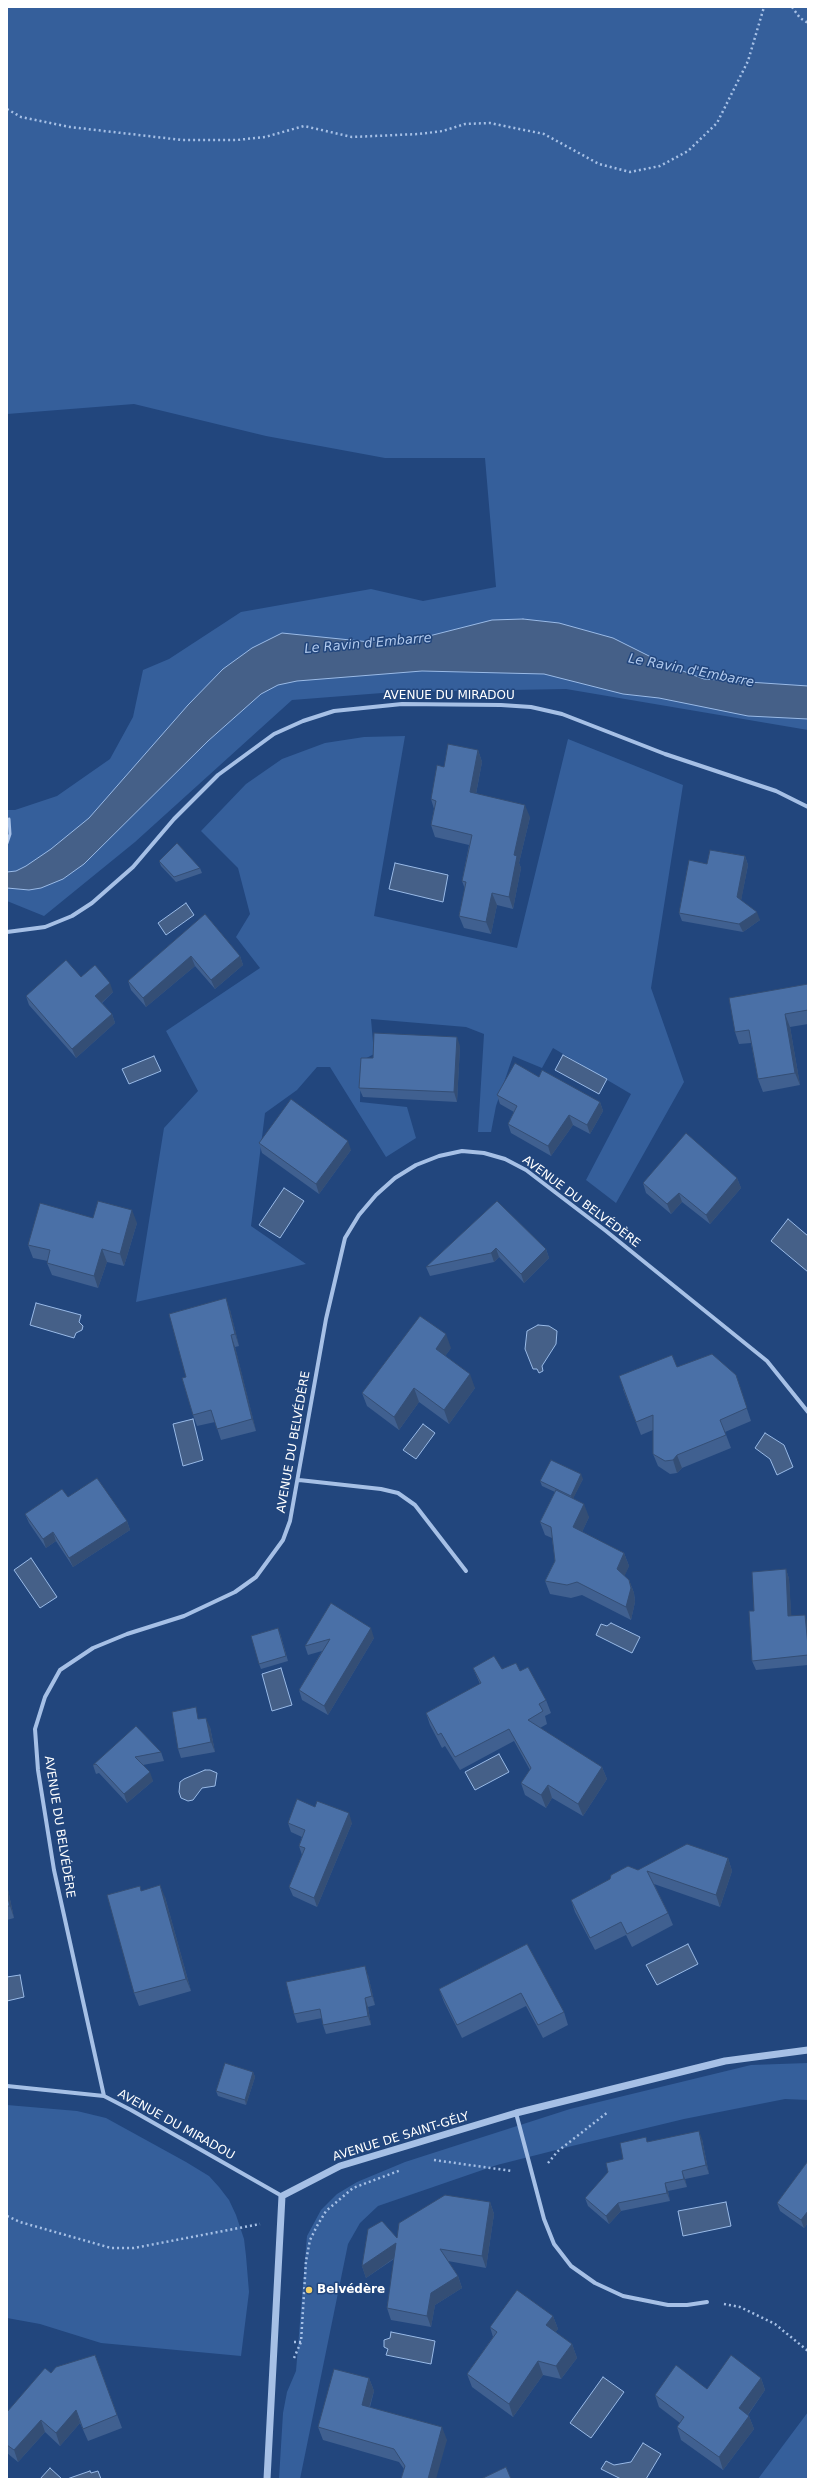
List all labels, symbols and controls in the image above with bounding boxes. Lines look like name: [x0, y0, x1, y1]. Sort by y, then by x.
water label: Le Ravin d'Embarre: [304, 631, 432, 657]
water label: Le Ravin d'Embarre: [627, 651, 755, 691]
street label: AVENUE DU MIRADOU: [383, 689, 515, 703]
street label: AVENUE DU BELVÉDÈRE: [519, 1153, 643, 1251]
street label: AVENUE DU BELVÉDÈRE: [274, 1370, 314, 1514]
street label: AVENUE DU BELVÉDÈRE: [41, 1755, 77, 1899]
street label: AVENUE DU MIRADOU: [115, 2087, 237, 2163]
street label: AVENUE DE SAINT-GÉLY: [331, 2109, 471, 2165]
place label: Belvédère: [317, 2283, 385, 2297]
marker: Belvédère: [304, 2285, 314, 2295]

